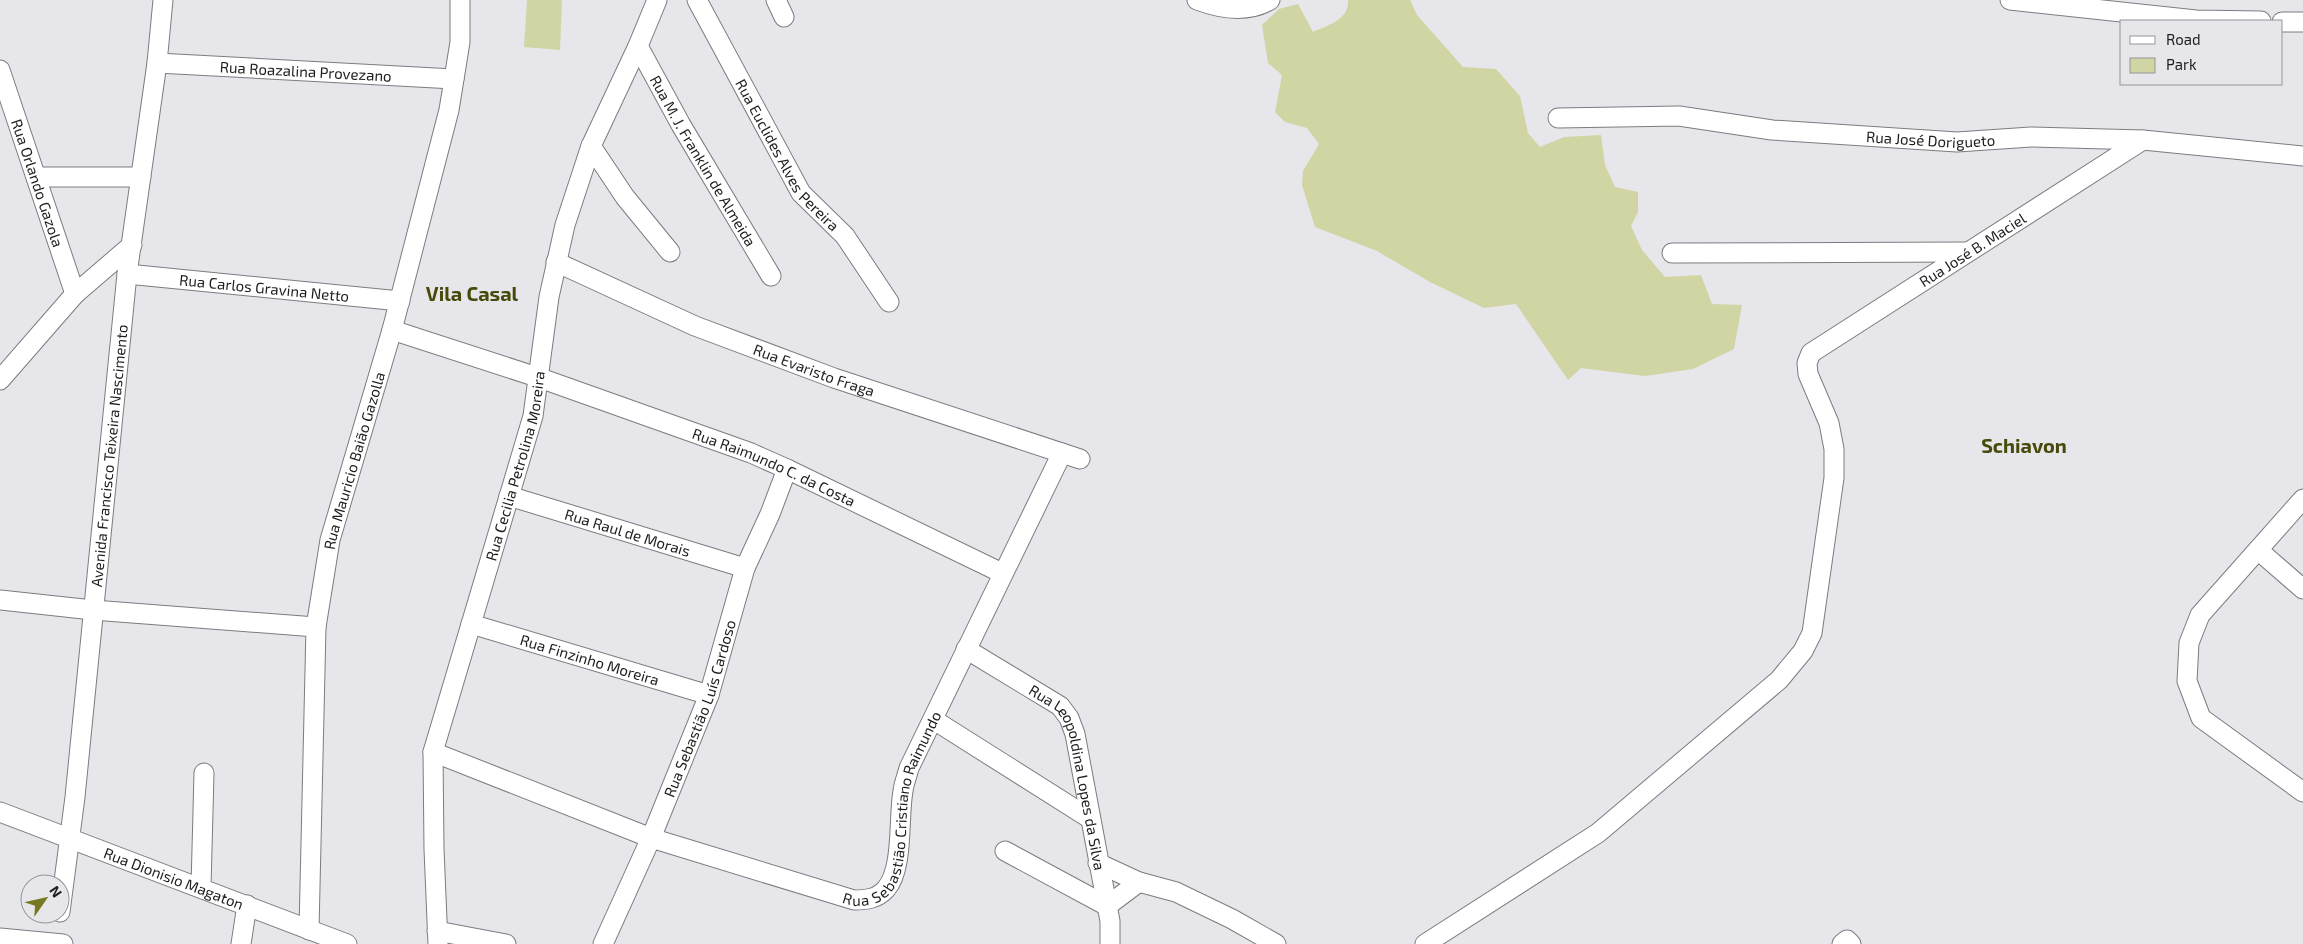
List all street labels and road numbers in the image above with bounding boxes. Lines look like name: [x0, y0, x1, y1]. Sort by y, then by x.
street label: Rua Roazalina Provezano: [219, 57, 392, 85]
street label: Rua M. J. Franklin de Almeida: [647, 72, 760, 249]
street label: Rua Euclides Alves Pereira: [732, 76, 843, 234]
street label: Rua Orlando Gazola: [8, 116, 68, 249]
street label: Rua José Dorigueto: [1865, 127, 1996, 151]
street label: Rua José B. Maciel: [1916, 209, 2029, 290]
street label: Rua Carlos Gravina Netto: [179, 270, 350, 305]
street label: Avenida Francisco Teixeira Nascimento: [87, 324, 131, 588]
street label: Rua Evaristo Fraga: [751, 340, 877, 400]
street label: Rua Mauricio Baião Gazolla: [320, 370, 388, 551]
street label: Rua Cecilia Petrolina Moreira: [481, 370, 548, 563]
street label: Rua Raimundo C. da Costa: [690, 424, 858, 510]
street label: Rua Raul de Morais: [563, 505, 693, 560]
street label: Rua Sebastião Luís Cardoso: [660, 618, 739, 800]
street label: Rua Finzinho Moreira: [518, 630, 662, 689]
street label: Rua Leopoldina Lopes da Silva: [1026, 681, 1109, 872]
street label: Rua Sebastião Cristiano Raimundo: [841, 708, 944, 909]
street label: Rua Dionisio Magaton: [101, 843, 246, 913]

